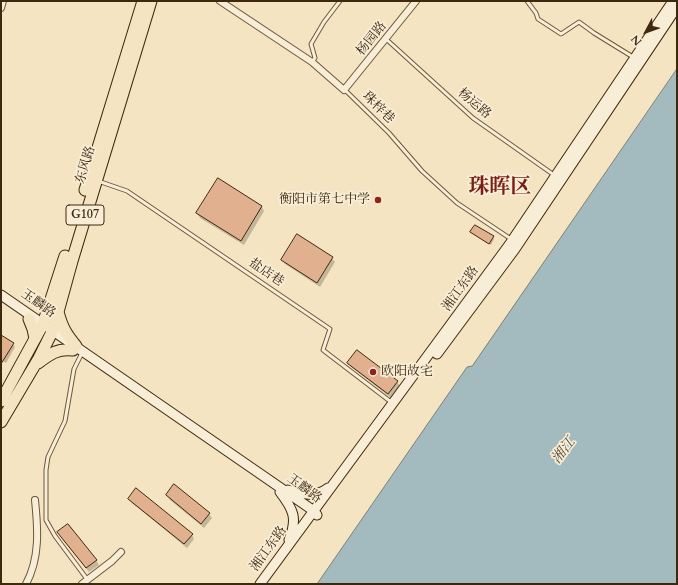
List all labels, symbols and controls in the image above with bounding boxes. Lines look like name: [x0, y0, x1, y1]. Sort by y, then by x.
north arrow: [626, 12, 666, 52]
street label: 杨园路: [354, 19, 390, 59]
text: N: [628, 32, 645, 49]
street label: 杨运路: [454, 85, 494, 123]
street label: 珠梓巷: [359, 89, 397, 127]
street label: 东风路: [73, 144, 99, 186]
district label: 珠晖区: [469, 175, 531, 201]
place label: 衡阳市第七中学: [279, 192, 370, 208]
marker: 衡阳市第七中学: [373, 195, 383, 205]
road number: G107: [66, 205, 104, 225]
street label: 盐店巷: [245, 256, 287, 290]
street label: 湘江东路: [439, 263, 483, 315]
street label: 玉麟路: [18, 286, 58, 322]
place label: 欧阳故宅: [381, 364, 433, 380]
marker: 欧阳故宅: [368, 367, 378, 377]
water label: 湘江: [549, 435, 579, 467]
street label: 玉麟路: [284, 471, 324, 507]
street label: 湘江东路: [247, 523, 291, 575]

